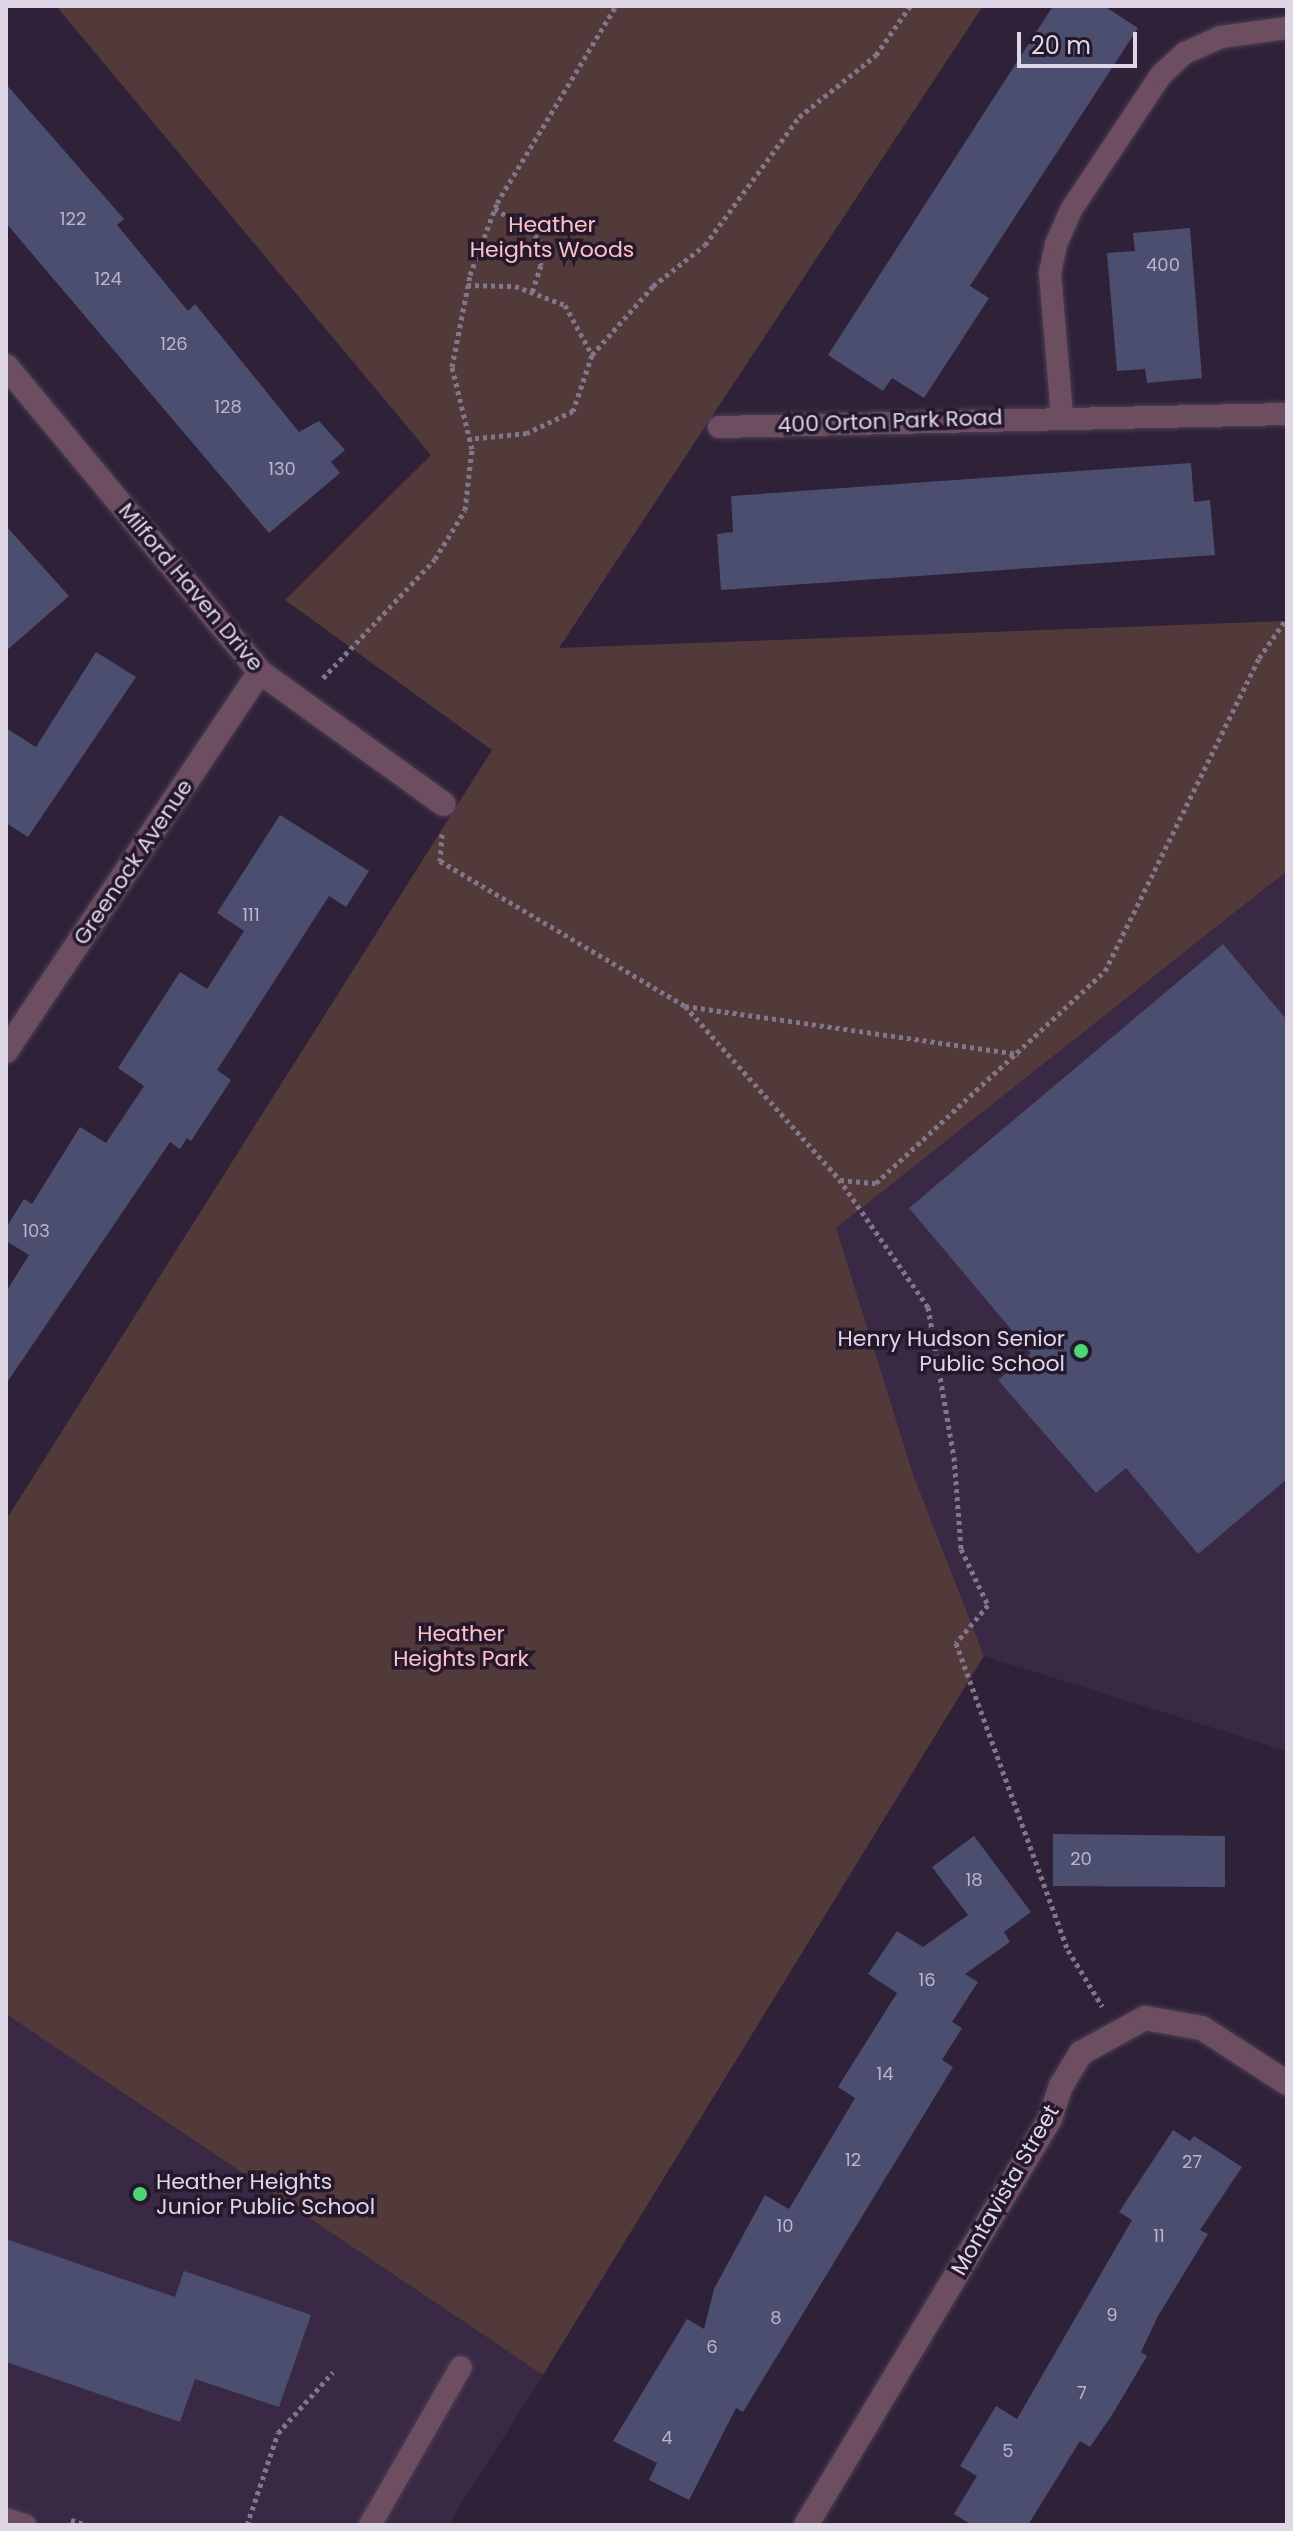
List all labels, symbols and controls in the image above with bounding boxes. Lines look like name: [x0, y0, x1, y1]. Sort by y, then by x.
scale bar: [1021, 16, 1141, 66]
text: 20 m: [1031, 29, 1091, 62]
house number: 122: [60, 208, 86, 230]
park label: Heather Heights Woods: [470, 211, 634, 262]
house number: 400: [1146, 254, 1180, 276]
house number: 124: [94, 268, 122, 290]
house number: 126: [160, 333, 188, 355]
house number: 128: [214, 396, 242, 418]
street label: 400 Orton Park Road: [777, 404, 1003, 438]
house number: 130: [268, 458, 296, 480]
street label: Milford Haven Drive: [113, 498, 269, 676]
street label: Greenock Avenue: [68, 774, 198, 950]
house number: 111: [242, 904, 260, 926]
house number: 103: [22, 1220, 50, 1242]
place label: Henry Hudson Senior Public School: [838, 1325, 1065, 1376]
marker: Henry Hudson Senior Public School: [1072, 1342, 1090, 1360]
park label: Heather Heights Park: [393, 1620, 529, 1672]
house number: 20: [1070, 1848, 1092, 1870]
house number: 18: [965, 1869, 983, 1891]
house number: 16: [918, 1969, 936, 1991]
house number: 14: [876, 2063, 894, 2085]
street label: Montavista Street: [945, 2100, 1065, 2280]
house number: 12: [845, 2149, 861, 2171]
house number: 27: [1182, 2151, 1202, 2173]
place label: Heather Heights Junior Public School: [156, 2168, 375, 2220]
marker: Heather Heights Junior Public School: [131, 2185, 149, 2203]
house number: 10: [776, 2215, 794, 2237]
house number: 11: [1153, 2225, 1165, 2247]
house number: 9: [1106, 2304, 1118, 2326]
house number: 8: [770, 2307, 782, 2329]
house number: 6: [706, 2336, 718, 2358]
house number: 7: [1077, 2382, 1087, 2404]
house number: 4: [661, 2427, 673, 2449]
house number: 5: [1002, 2440, 1014, 2462]

